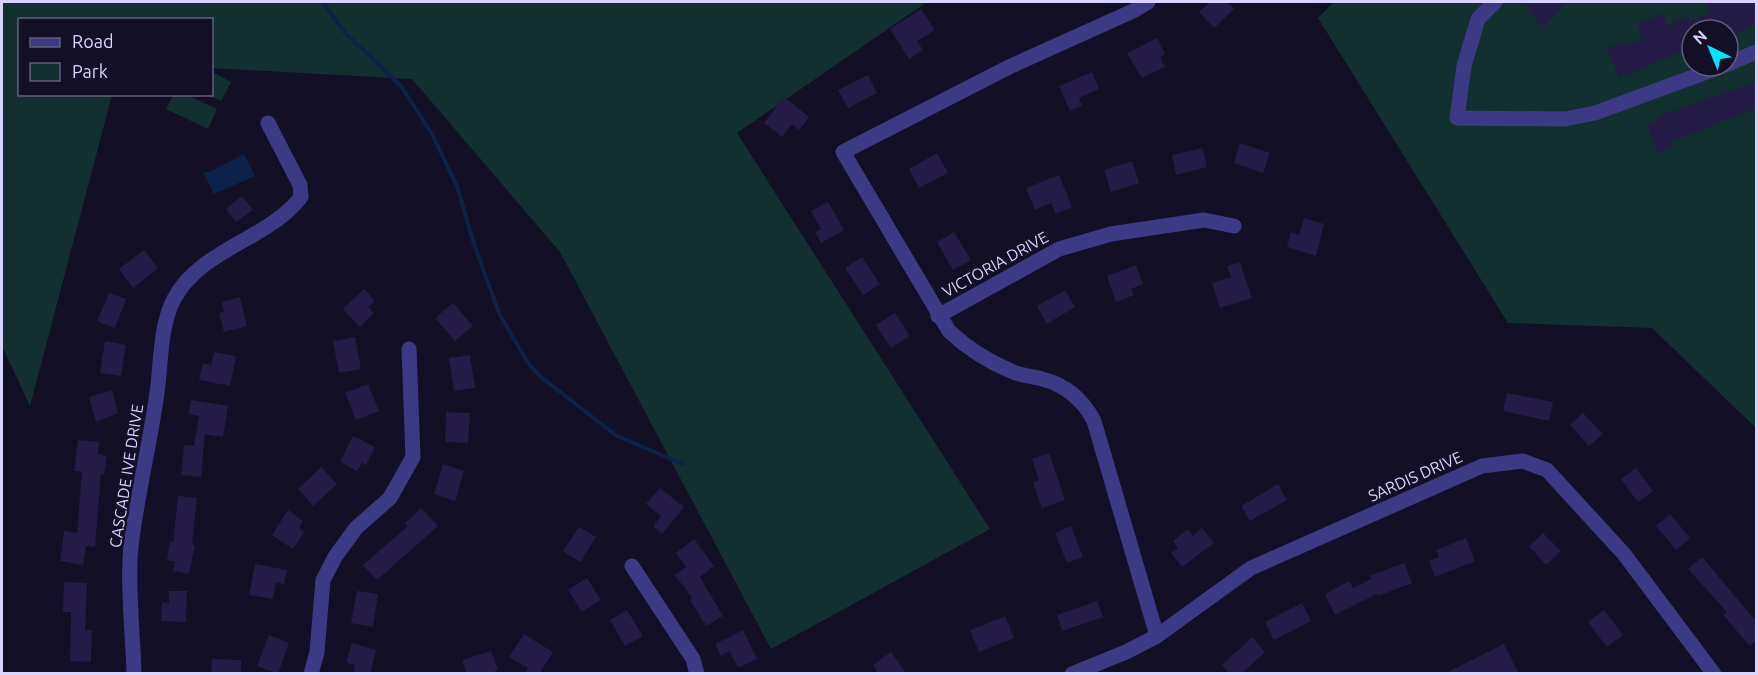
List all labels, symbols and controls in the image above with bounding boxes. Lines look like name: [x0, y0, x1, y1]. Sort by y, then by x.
legend: [18, 18, 213, 96]
north arrow: [1680, 18, 1740, 78]
text: N: [1689, 26, 1710, 48]
text: Road: [72, 31, 114, 51]
text: Park: [72, 61, 108, 81]
street label: VICTORIA DRIVE: [939, 228, 1051, 300]
street label: CASCADE IVE DRIVE: [106, 403, 146, 549]
street label: SARDIS DRIVE: [1365, 447, 1465, 505]

